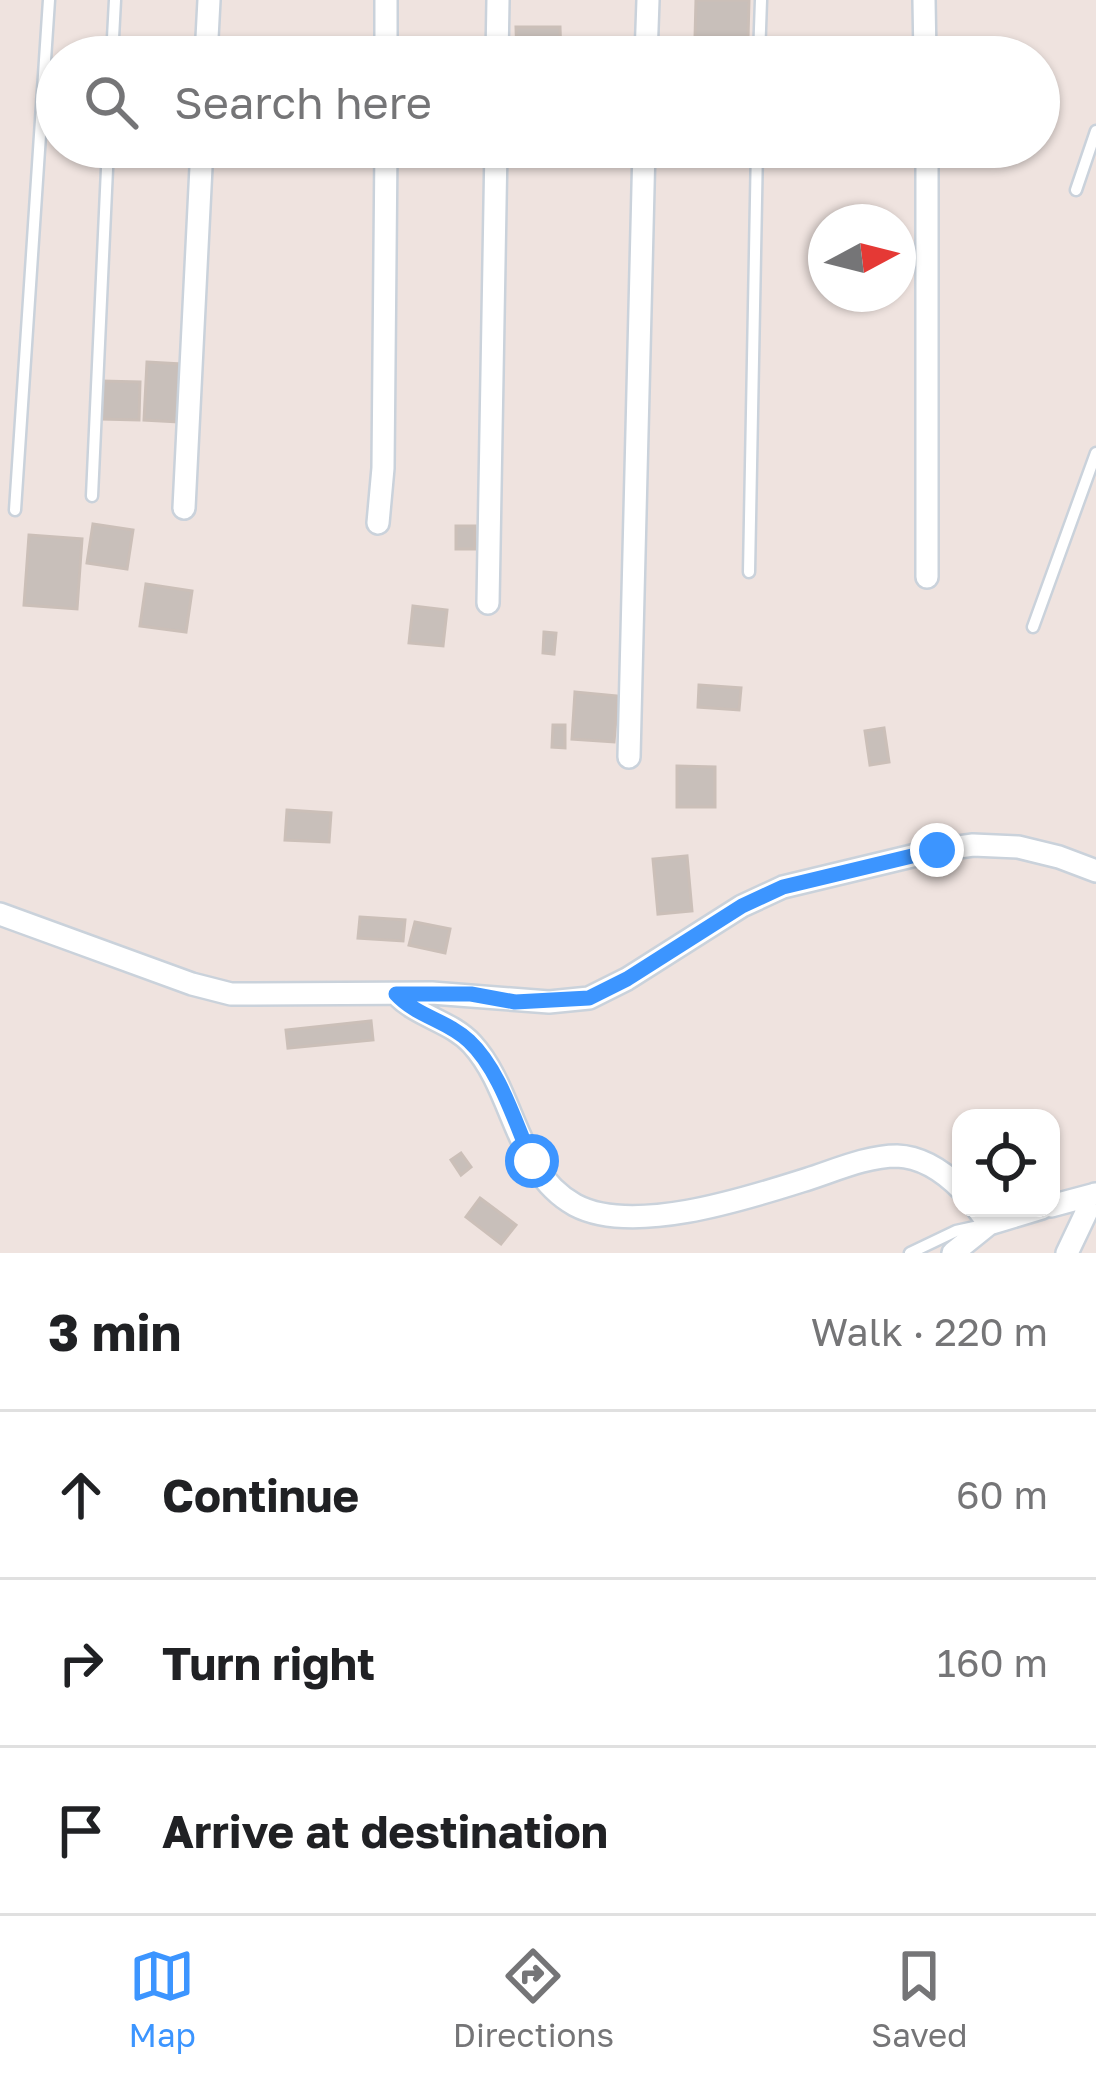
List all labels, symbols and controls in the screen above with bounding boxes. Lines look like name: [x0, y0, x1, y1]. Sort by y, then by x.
search box: [36, 36, 1060, 168]
icon: search: [78, 69, 144, 135]
text: Search here: [174, 75, 432, 129]
north arrow: [808, 204, 916, 312]
route end: [910, 823, 964, 877]
map controls: [952, 1109, 1060, 1217]
button: locate: [952, 1109, 1060, 1217]
route start: [505, 1134, 559, 1188]
text: 3 min: [48, 1301, 181, 1362]
text: Walk · 220 m: [811, 1308, 1048, 1355]
icon: ahead: [48, 1462, 114, 1528]
text: Continue: [162, 1468, 359, 1522]
text: 60 m: [956, 1471, 1048, 1518]
icon: right: [48, 1630, 114, 1696]
text: Turn right: [162, 1636, 375, 1690]
text: 160 m: [937, 1639, 1048, 1686]
icon: arrive: [48, 1798, 114, 1864]
text: Arrive at destination: [162, 1804, 608, 1858]
tab: Map: [129, 1943, 196, 2054]
tab: Directions: [453, 1943, 614, 2054]
tab: Saved: [871, 1943, 967, 2054]

